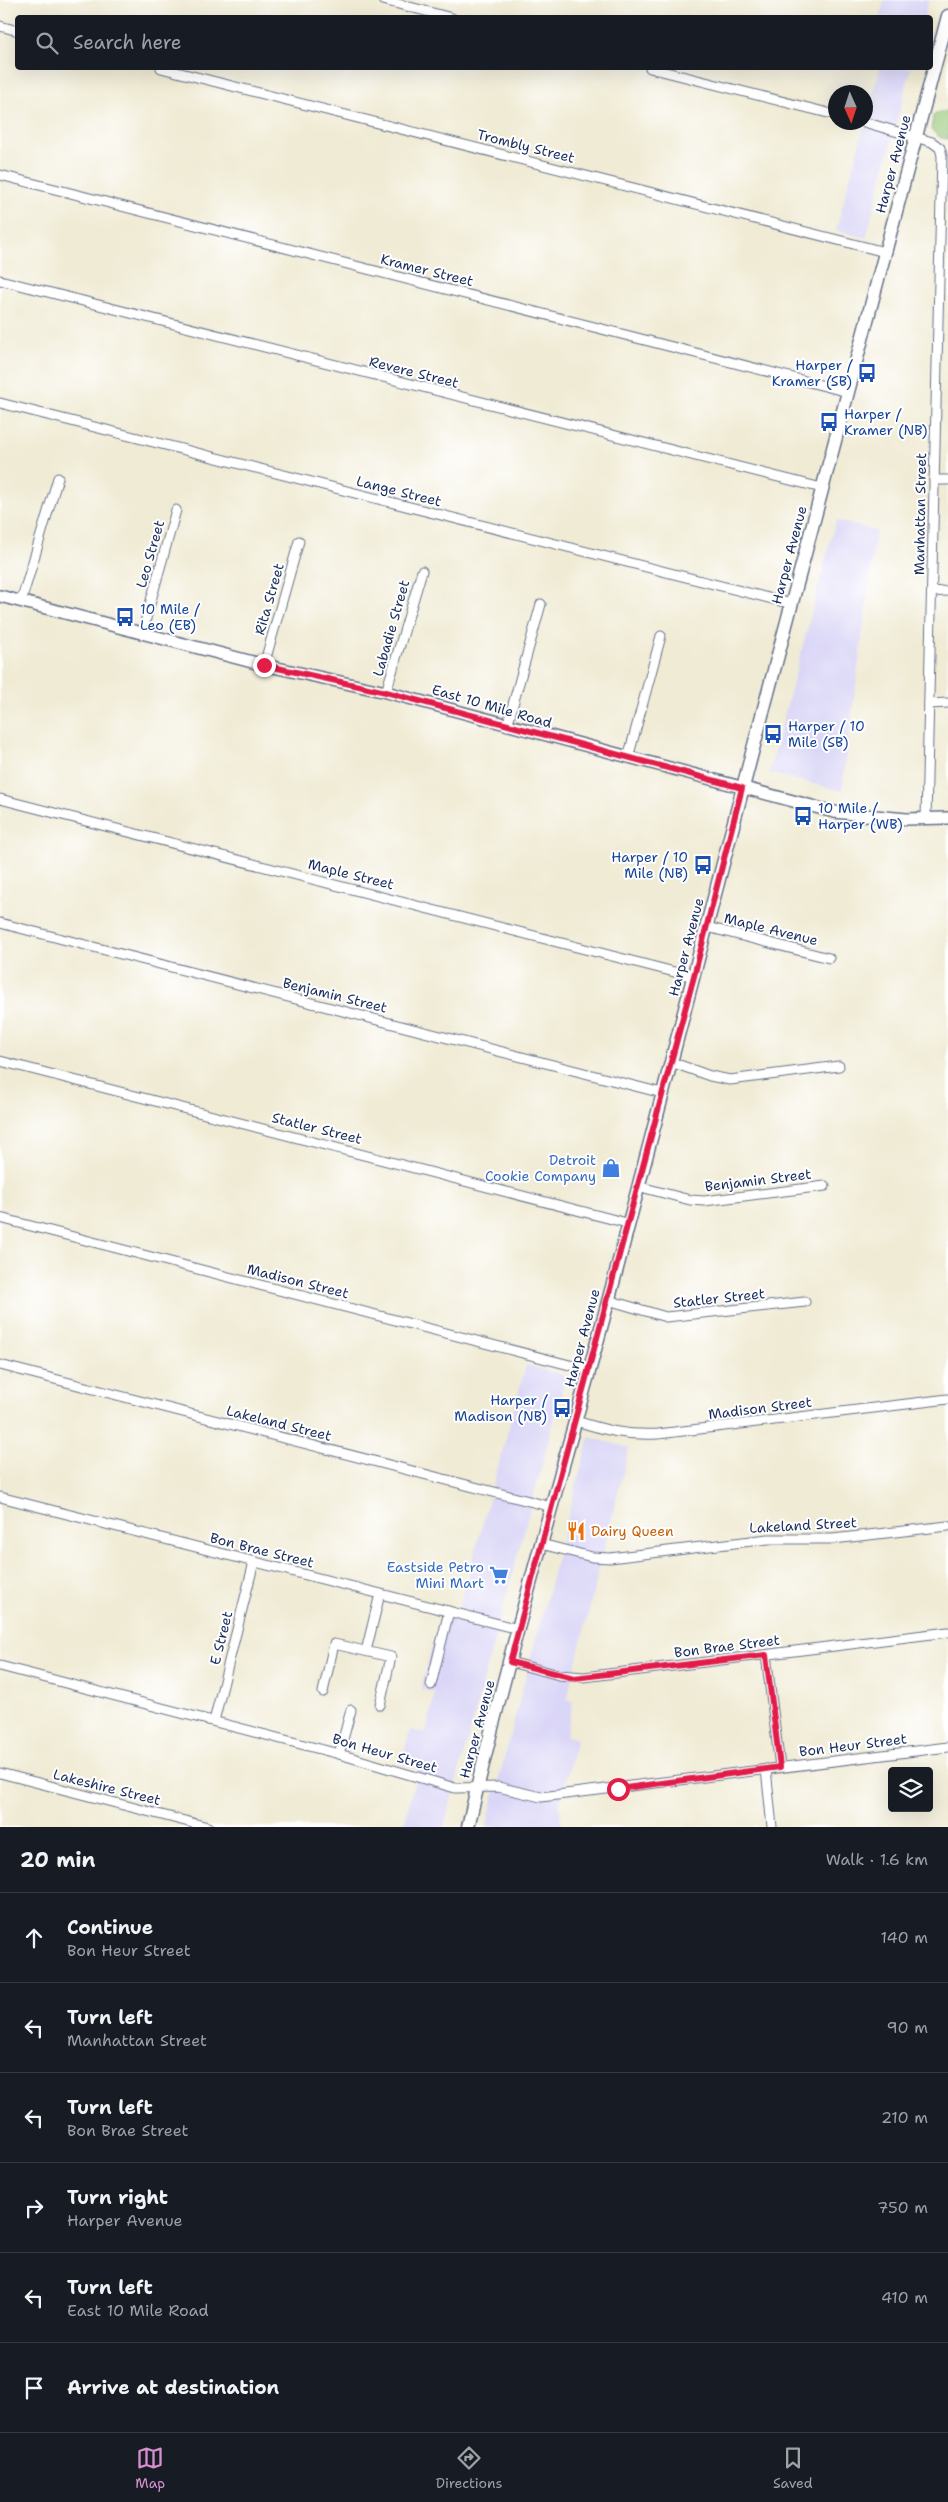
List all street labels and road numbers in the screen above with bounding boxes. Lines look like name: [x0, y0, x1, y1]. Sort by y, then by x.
street label: Harper Avenue: [871, 113, 915, 215]
street label: Trombly Street: [475, 125, 577, 167]
street label: Kramer Street: [379, 250, 475, 290]
street label: Revere Street: [367, 352, 461, 392]
street label: Manhattan Street: [910, 453, 930, 575]
street label: Lange Street: [355, 472, 443, 510]
street label: Harper Avenue: [767, 504, 811, 606]
street label: Leo Street: [132, 518, 168, 590]
street label: Rita Street: [250, 561, 288, 637]
street label: Labadie Street: [369, 578, 413, 678]
street label: East 10 Mile Road: [430, 680, 554, 732]
street label: Maple Street: [306, 855, 396, 893]
street label: Harper Avenue: [664, 896, 708, 998]
street label: Maple Avenue: [722, 909, 820, 949]
street label: Benjamin Street: [281, 973, 389, 1017]
street label: Statler Street: [270, 1108, 364, 1148]
street label: Benjamin Street: [704, 1165, 812, 1195]
street label: Madison Street: [245, 1260, 351, 1302]
street label: Statler Street: [672, 1284, 766, 1312]
street label: Harper Avenue: [560, 1287, 604, 1389]
street label: Madison Street: [707, 1393, 813, 1423]
street label: Lakeland Street: [225, 1401, 333, 1445]
street label: Lakeland Street: [749, 1513, 857, 1537]
street label: Bon Brae Street: [208, 1528, 316, 1572]
street label: E Street: [206, 1609, 236, 1667]
street label: Bon Brae Street: [673, 1631, 781, 1661]
street label: Harper Avenue: [455, 1678, 499, 1780]
street label: Bon Heur Street: [330, 1729, 440, 1777]
street label: Bon Heur Street: [798, 1729, 908, 1761]
street label: Lakeshire Street: [51, 1765, 163, 1809]

